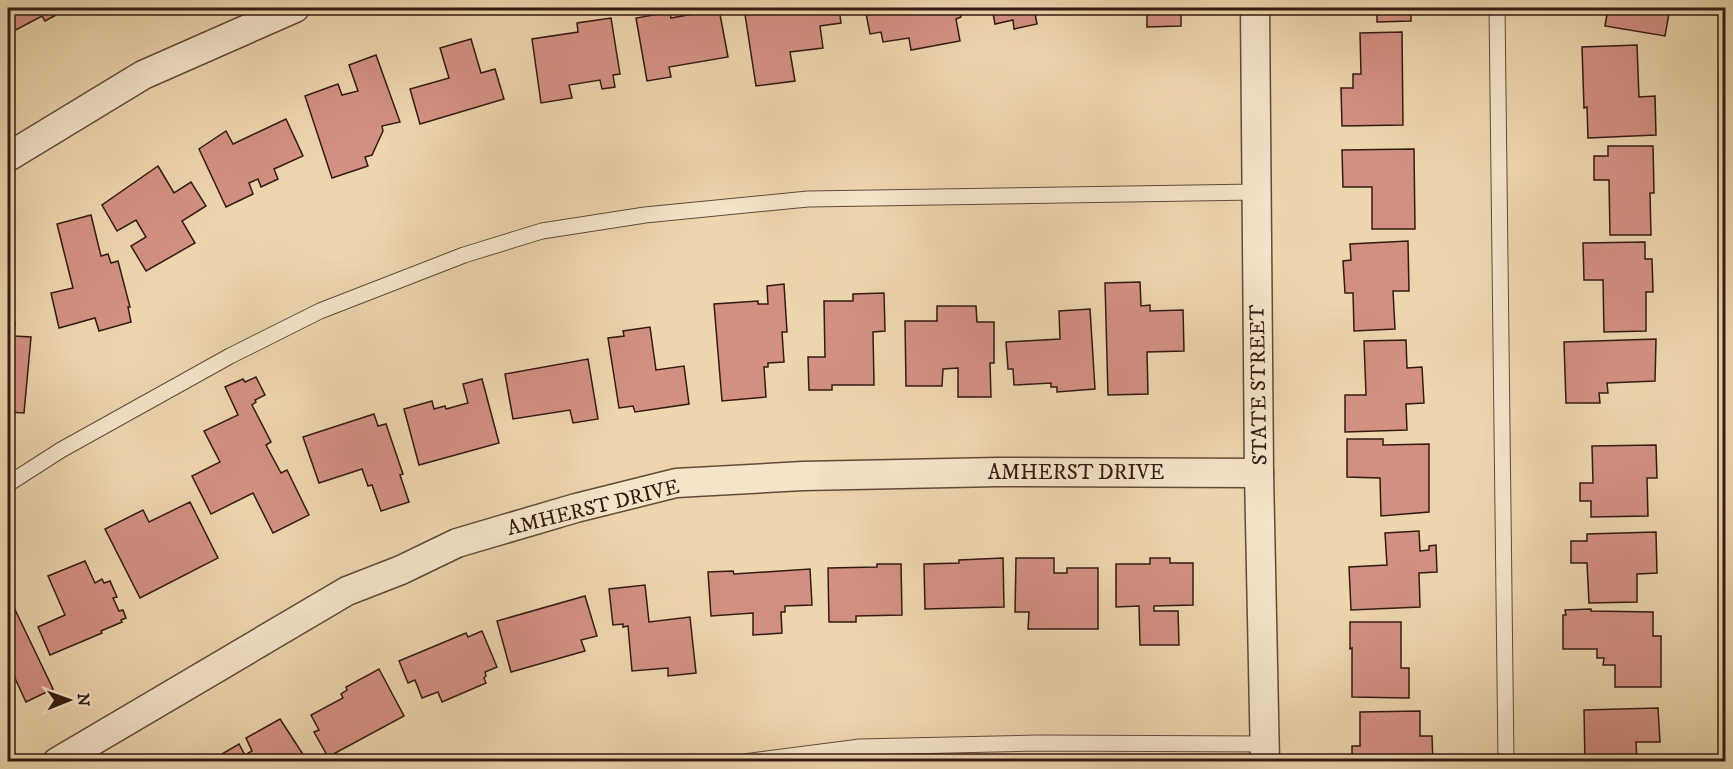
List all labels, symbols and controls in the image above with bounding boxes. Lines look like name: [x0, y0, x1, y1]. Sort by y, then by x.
street label: STATE STREET: [1245, 304, 1273, 466]
street label: AMHERST DRIVE: [988, 460, 1164, 486]
street label: AMHERST DRIVE: [504, 474, 682, 542]
north arrow: [39, 670, 99, 730]
text: N: [73, 693, 93, 706]

